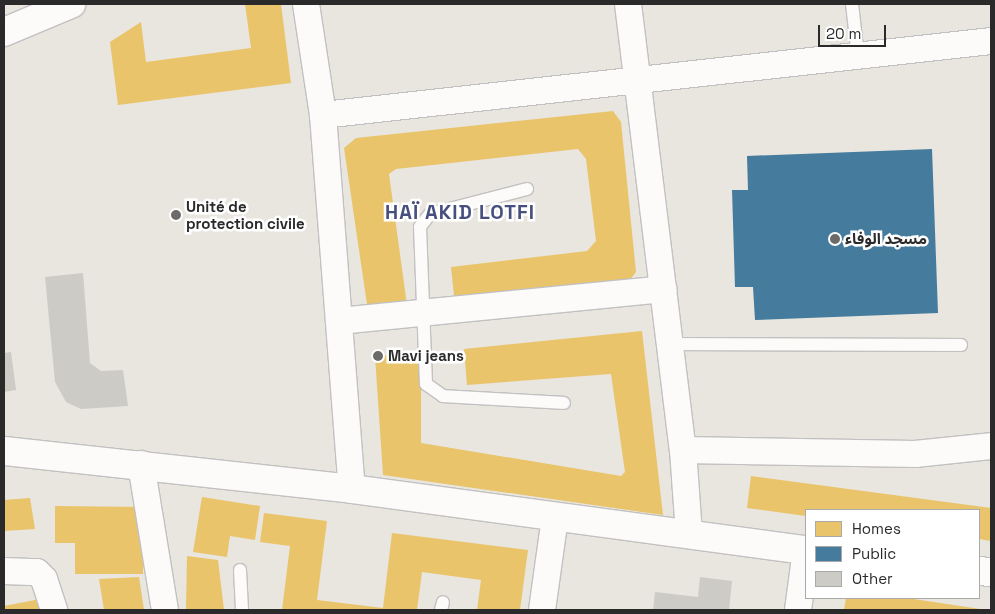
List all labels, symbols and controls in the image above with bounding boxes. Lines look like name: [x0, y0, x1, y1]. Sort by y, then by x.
scale bar: [820, 15, 888, 47]
text: 20 m: [826, 24, 861, 43]
place label: Unité de protection civile: [186, 197, 305, 232]
district label: HAÏ AKID LOTFI: [383, 200, 537, 224]
marker: Unité de protection civile: [170, 209, 182, 221]
place label: مسجد الوفاء: [845, 230, 927, 248]
marker: مسجد الوفاء: [829, 233, 841, 245]
place label: Mavi jeans: [388, 347, 464, 365]
marker: Mavi jeans: [372, 350, 384, 362]
legend: [805, 509, 980, 599]
text: Homes: [852, 519, 901, 538]
text: Public: [852, 544, 896, 563]
text: Other: [852, 569, 893, 588]

